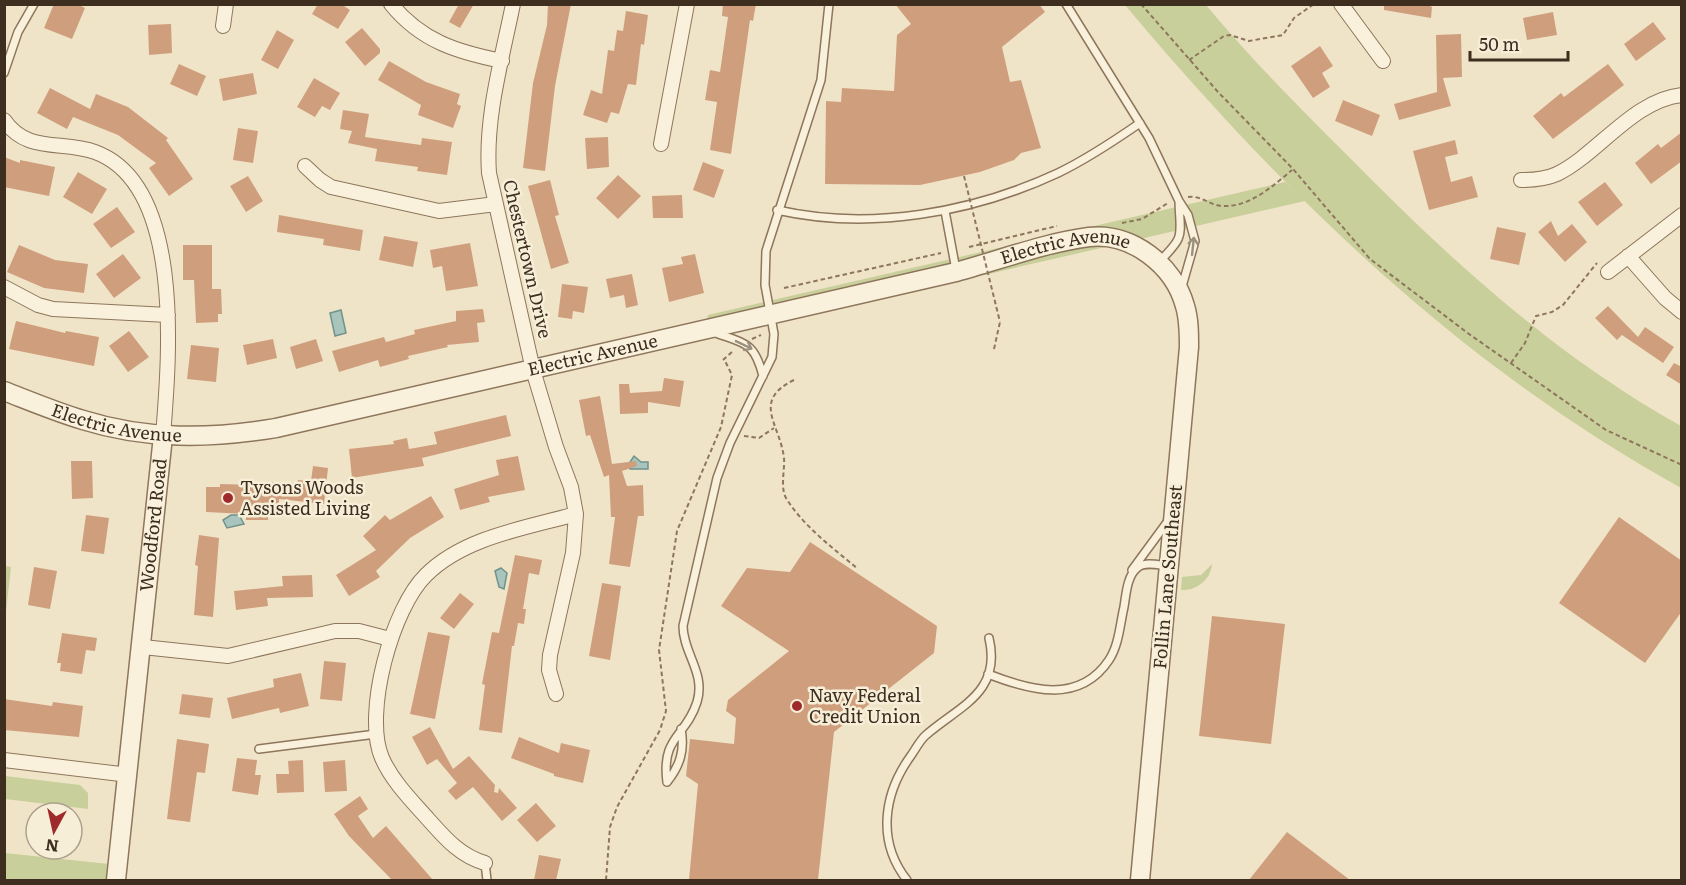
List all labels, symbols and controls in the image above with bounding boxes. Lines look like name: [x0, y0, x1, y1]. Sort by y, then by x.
scale bar: [1470, 24, 1568, 62]
text: 50 m: [1479, 30, 1520, 57]
street label: Chestertown Drive: [497, 177, 560, 341]
street label: Electric Avenue: [996, 221, 1135, 270]
one-way arrow: [1188, 237, 1199, 257]
street label: Electric Avenue: [525, 326, 660, 382]
one-way arrow: [734, 339, 752, 351]
street label: Electric Avenue: [48, 396, 182, 448]
street label: Woodford Road: [132, 457, 173, 593]
place label: Tysons Woods Assisted Living: [240, 473, 371, 521]
street label: Follin Lane Southeast: [1145, 483, 1188, 670]
marker: Tysons Woods Assisted Living: [221, 491, 235, 505]
place label: Navy Federal Credit Union: [809, 681, 921, 729]
marker: Navy Federal Credit Union: [790, 699, 804, 713]
north arrow: [24, 801, 84, 861]
text: N: [43, 834, 60, 860]

